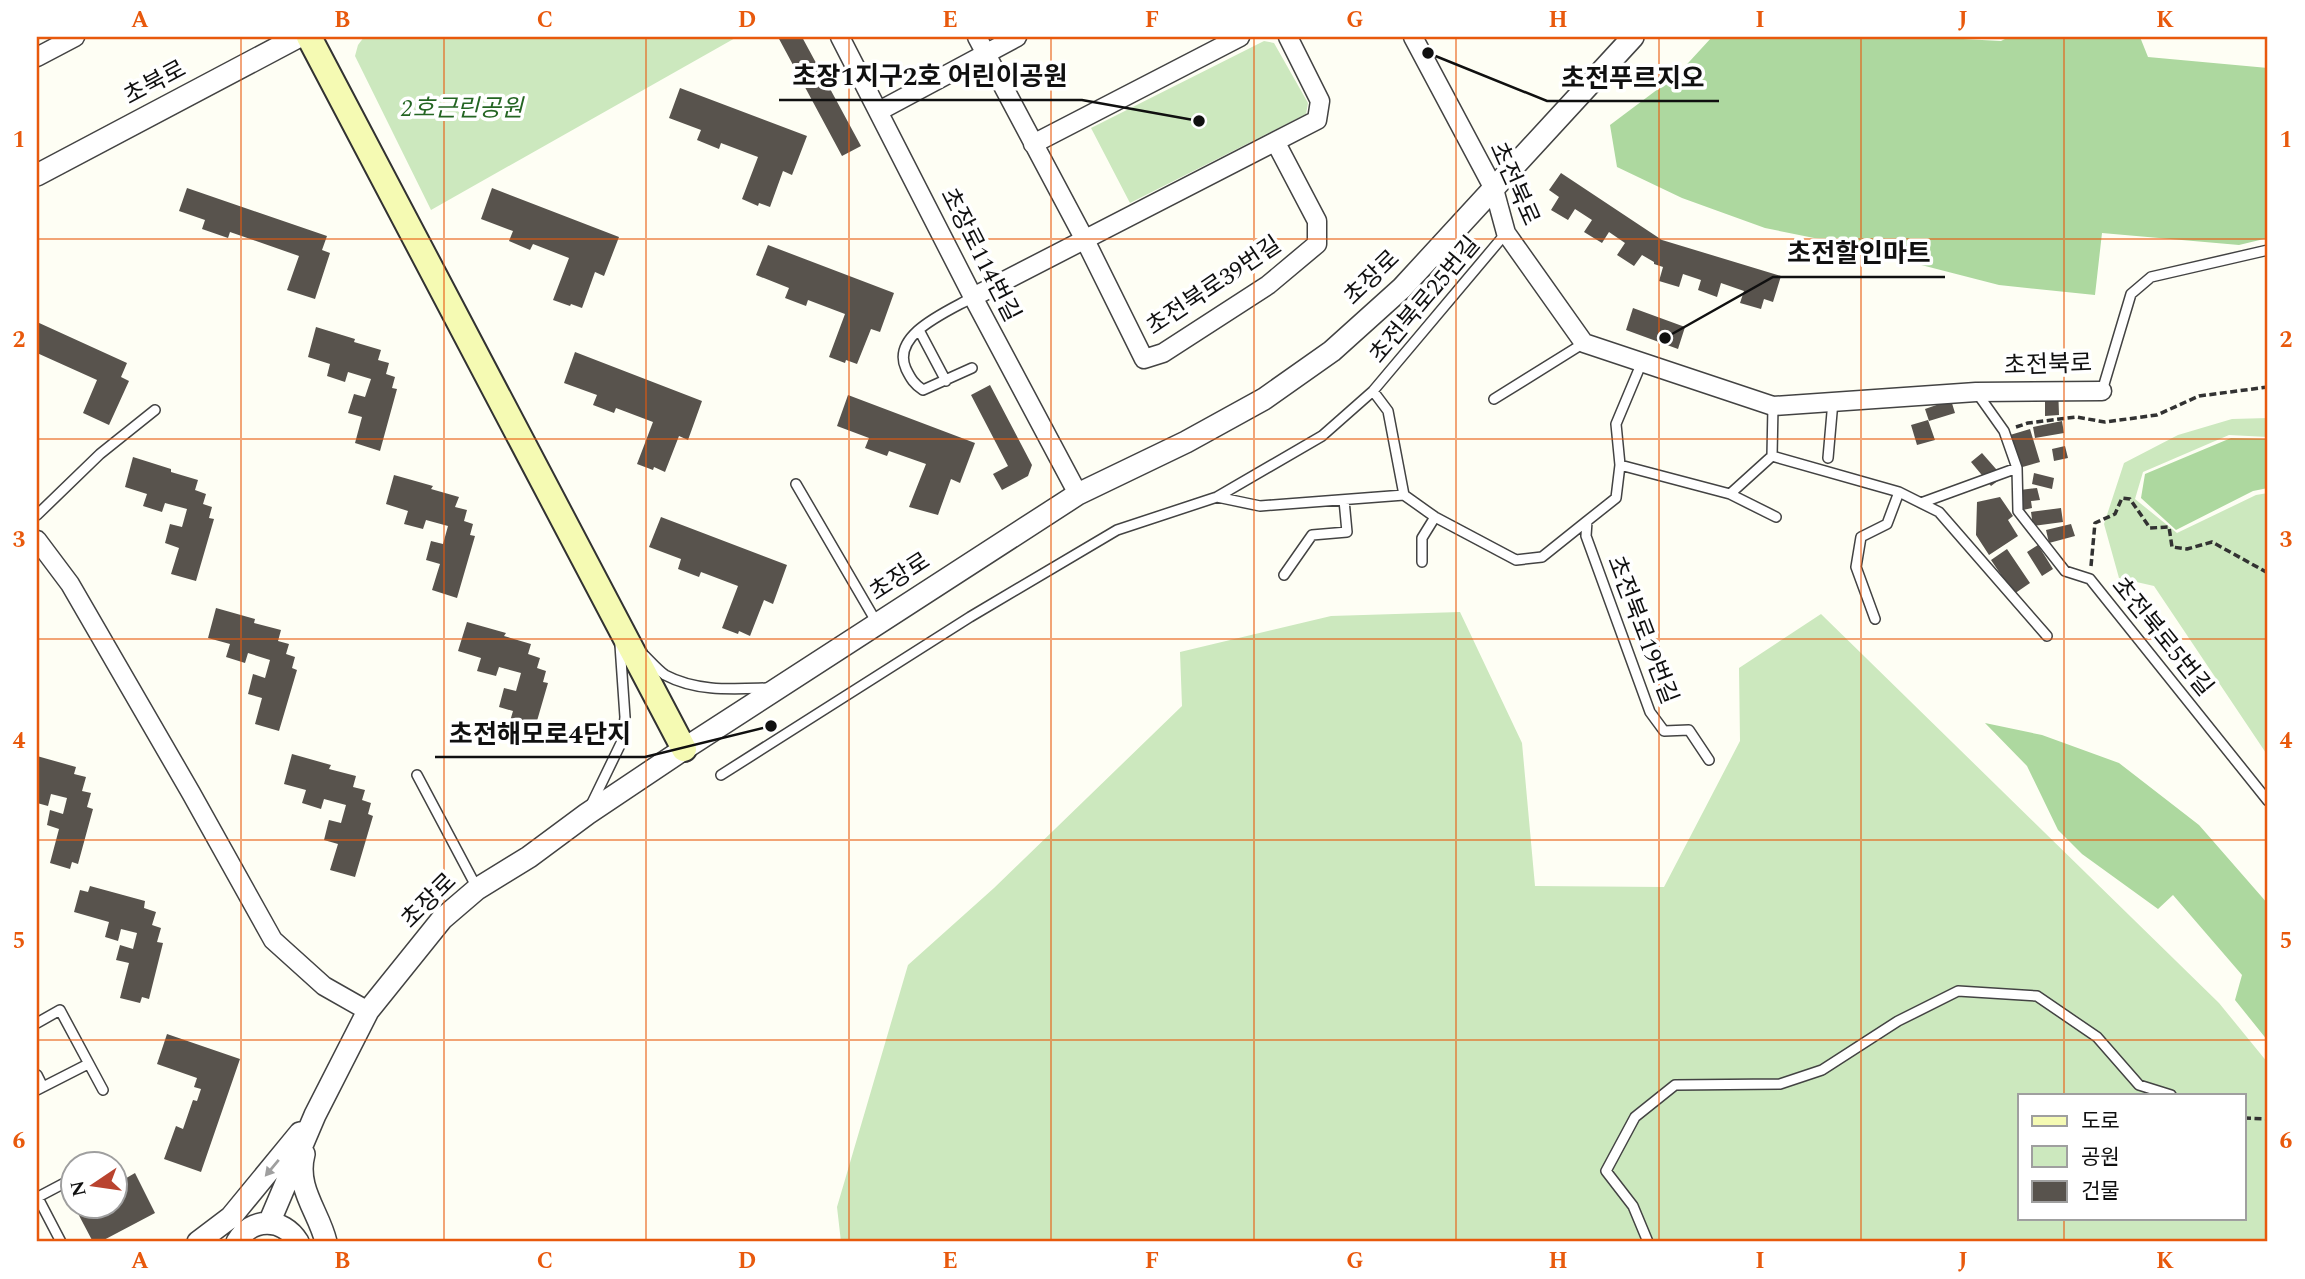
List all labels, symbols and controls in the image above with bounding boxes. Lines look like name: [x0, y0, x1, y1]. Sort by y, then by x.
text: A: [131, 3, 149, 38]
text: B: [334, 3, 350, 38]
text: C: [537, 3, 553, 38]
text: D: [738, 3, 756, 38]
text: E: [942, 3, 958, 38]
text: F: [1145, 3, 1159, 38]
text: G: [1346, 3, 1364, 38]
text: H: [1548, 3, 1568, 38]
text: I: [1755, 3, 1765, 38]
text: J: [1958, 3, 1968, 38]
text: K: [2156, 3, 2174, 38]
street label: 초북로: [117, 52, 193, 114]
callout: 초장1지구2호 어린이공원: [779, 53, 1082, 100]
callout: 초전푸르지오: [1547, 54, 1719, 101]
text: 초장1지구2호 어린이공원: [793, 57, 1067, 97]
text: 초전푸르지오: [1561, 59, 1705, 99]
park label: 2호근린공원: [400, 91, 525, 127]
text: 1: [13, 123, 25, 158]
text: 1: [2280, 123, 2292, 158]
street label: 초전북로: [1480, 136, 1548, 232]
street label: 초장로114번길: [931, 182, 1029, 328]
street label: 초전북로39번길: [1139, 227, 1289, 345]
street label: 초전북로25번길: [1361, 228, 1489, 372]
callout: 초전할인마트: [1773, 230, 1945, 277]
text: 초전할인마트: [1787, 234, 1931, 274]
street label: 초장로: [1336, 242, 1408, 314]
text: 2: [13, 323, 26, 358]
text: 2: [2280, 323, 2293, 358]
street label: 초전북로: [2003, 345, 2093, 385]
text: 3: [13, 523, 26, 558]
text: 3: [2280, 523, 2293, 558]
street label: 초장로: [862, 544, 938, 610]
street label: 초전북로19번길: [1597, 551, 1687, 709]
street label: 초전북로5번길: [2103, 570, 2221, 704]
callout: 초전해모로4단지: [435, 710, 645, 757]
text: 초전해모로4단지: [449, 715, 631, 755]
text: 4: [13, 724, 26, 759]
text: 4: [2280, 724, 2293, 759]
street label: 초장로: [393, 865, 465, 937]
text: 5: [13, 924, 25, 959]
text: 5: [2280, 924, 2292, 959]
legend: [2018, 1094, 2246, 1220]
text: 도로: [2081, 1106, 2120, 1138]
text: 6: [13, 1124, 26, 1159]
text: 6: [2280, 1124, 2293, 1159]
text: 공원: [2081, 1142, 2120, 1174]
north arrow: [60, 1150, 130, 1220]
one-way arrow: [264, 1158, 279, 1176]
text: 건물: [2081, 1176, 2120, 1208]
text: N: [63, 1178, 95, 1199]
text: A: [131, 1244, 149, 1279]
text: B: [334, 1244, 350, 1279]
text: C: [537, 1244, 553, 1279]
text: D: [738, 1244, 756, 1279]
text: E: [942, 1244, 958, 1279]
text: F: [1145, 1244, 1159, 1279]
text: G: [1346, 1244, 1364, 1279]
text: H: [1548, 1244, 1568, 1279]
text: I: [1755, 1244, 1765, 1279]
text: J: [1958, 1244, 1968, 1279]
text: K: [2156, 1244, 2174, 1279]

